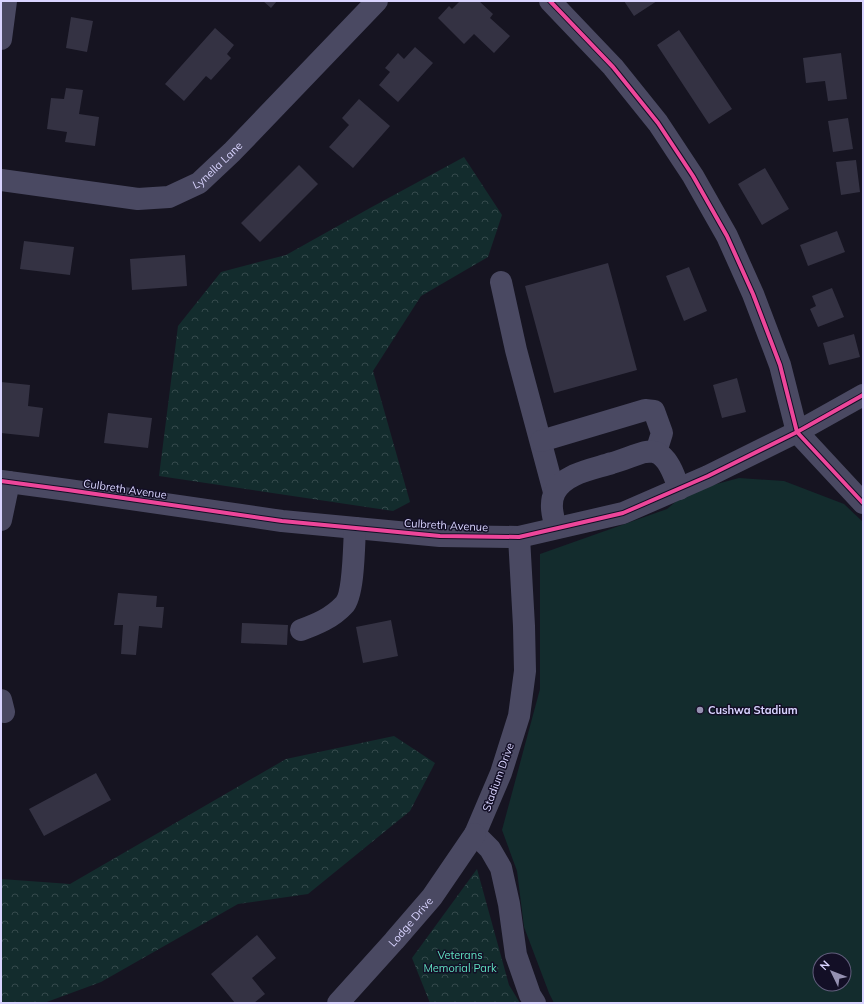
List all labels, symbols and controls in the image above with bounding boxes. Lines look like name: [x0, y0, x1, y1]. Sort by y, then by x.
street label: Lynella Lane: [190, 138, 245, 192]
street label: Culbreth Avenue: [82, 476, 168, 502]
street label: Culbreth Avenue: [404, 516, 488, 534]
place label: Cushwa Stadium: [708, 703, 798, 717]
marker: Cushwa Stadium: [695, 705, 705, 715]
street label: Stadium Drive: [479, 741, 517, 813]
street label: Lodge Drive: [385, 894, 436, 949]
park label: Veterans Memorial Park: [423, 948, 497, 975]
north arrow: [812, 952, 852, 992]
text: N: [817, 957, 833, 973]

